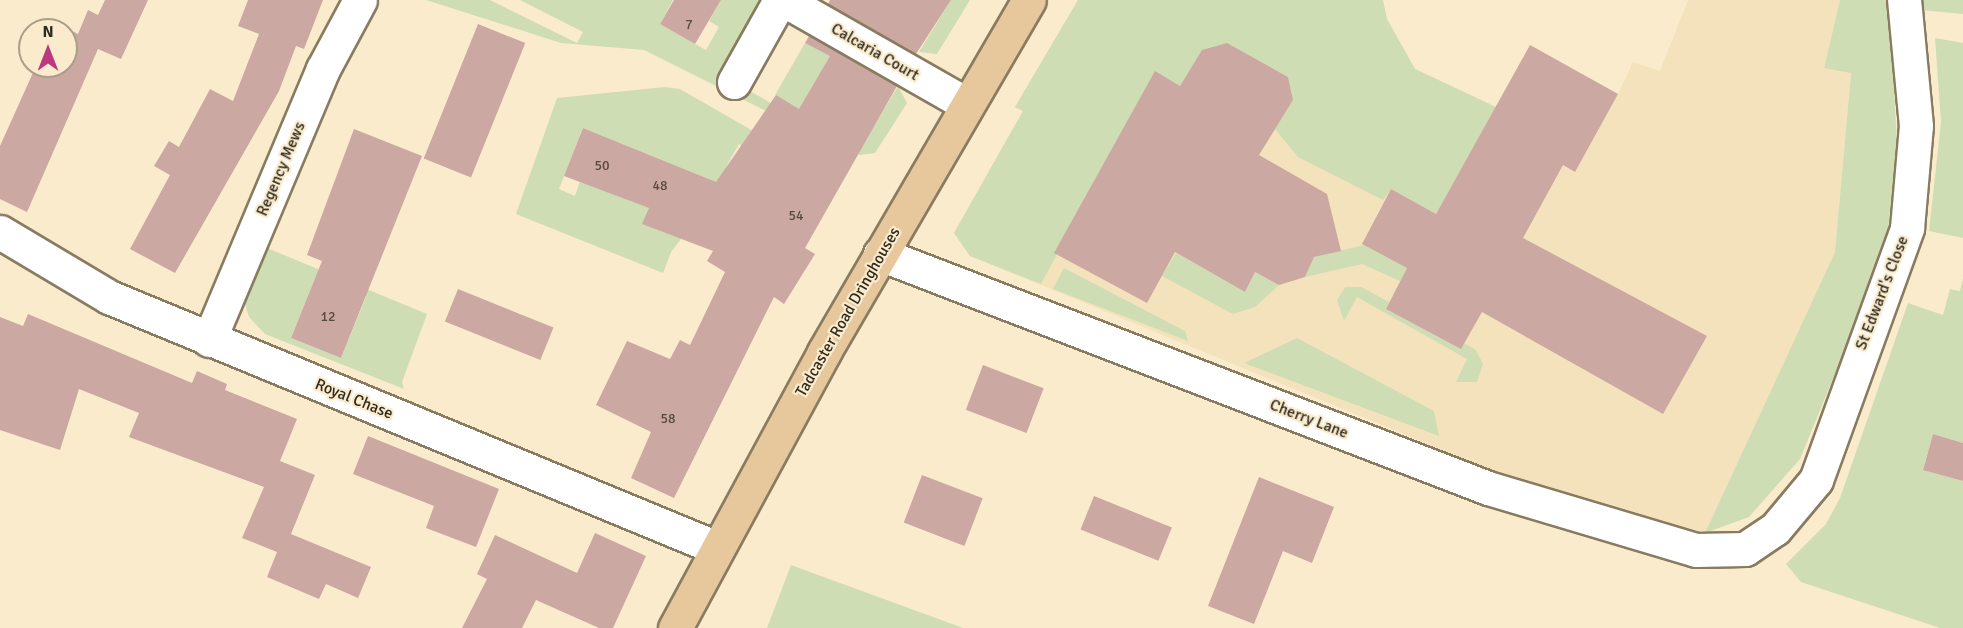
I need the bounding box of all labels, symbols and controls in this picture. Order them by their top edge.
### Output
house number: 7 [685,17,693,33]
north arrow [18,18,78,78]
street label: Calcaria Court [828,19,922,85]
text: N [42,22,54,42]
street label: Regency Mews [253,119,309,219]
house number: 50 [594,158,610,174]
house number: 48 [652,178,668,194]
house number: 54 [788,208,804,224]
street label: Tadcaster Road Dringhouses [792,224,904,400]
street label: St Edward's Close [1851,233,1913,353]
house number: 12 [320,309,336,325]
street label: Royal Chase [312,375,396,423]
street label: Cherry Lane [1267,395,1351,443]
house number: 58 [660,411,676,427]

